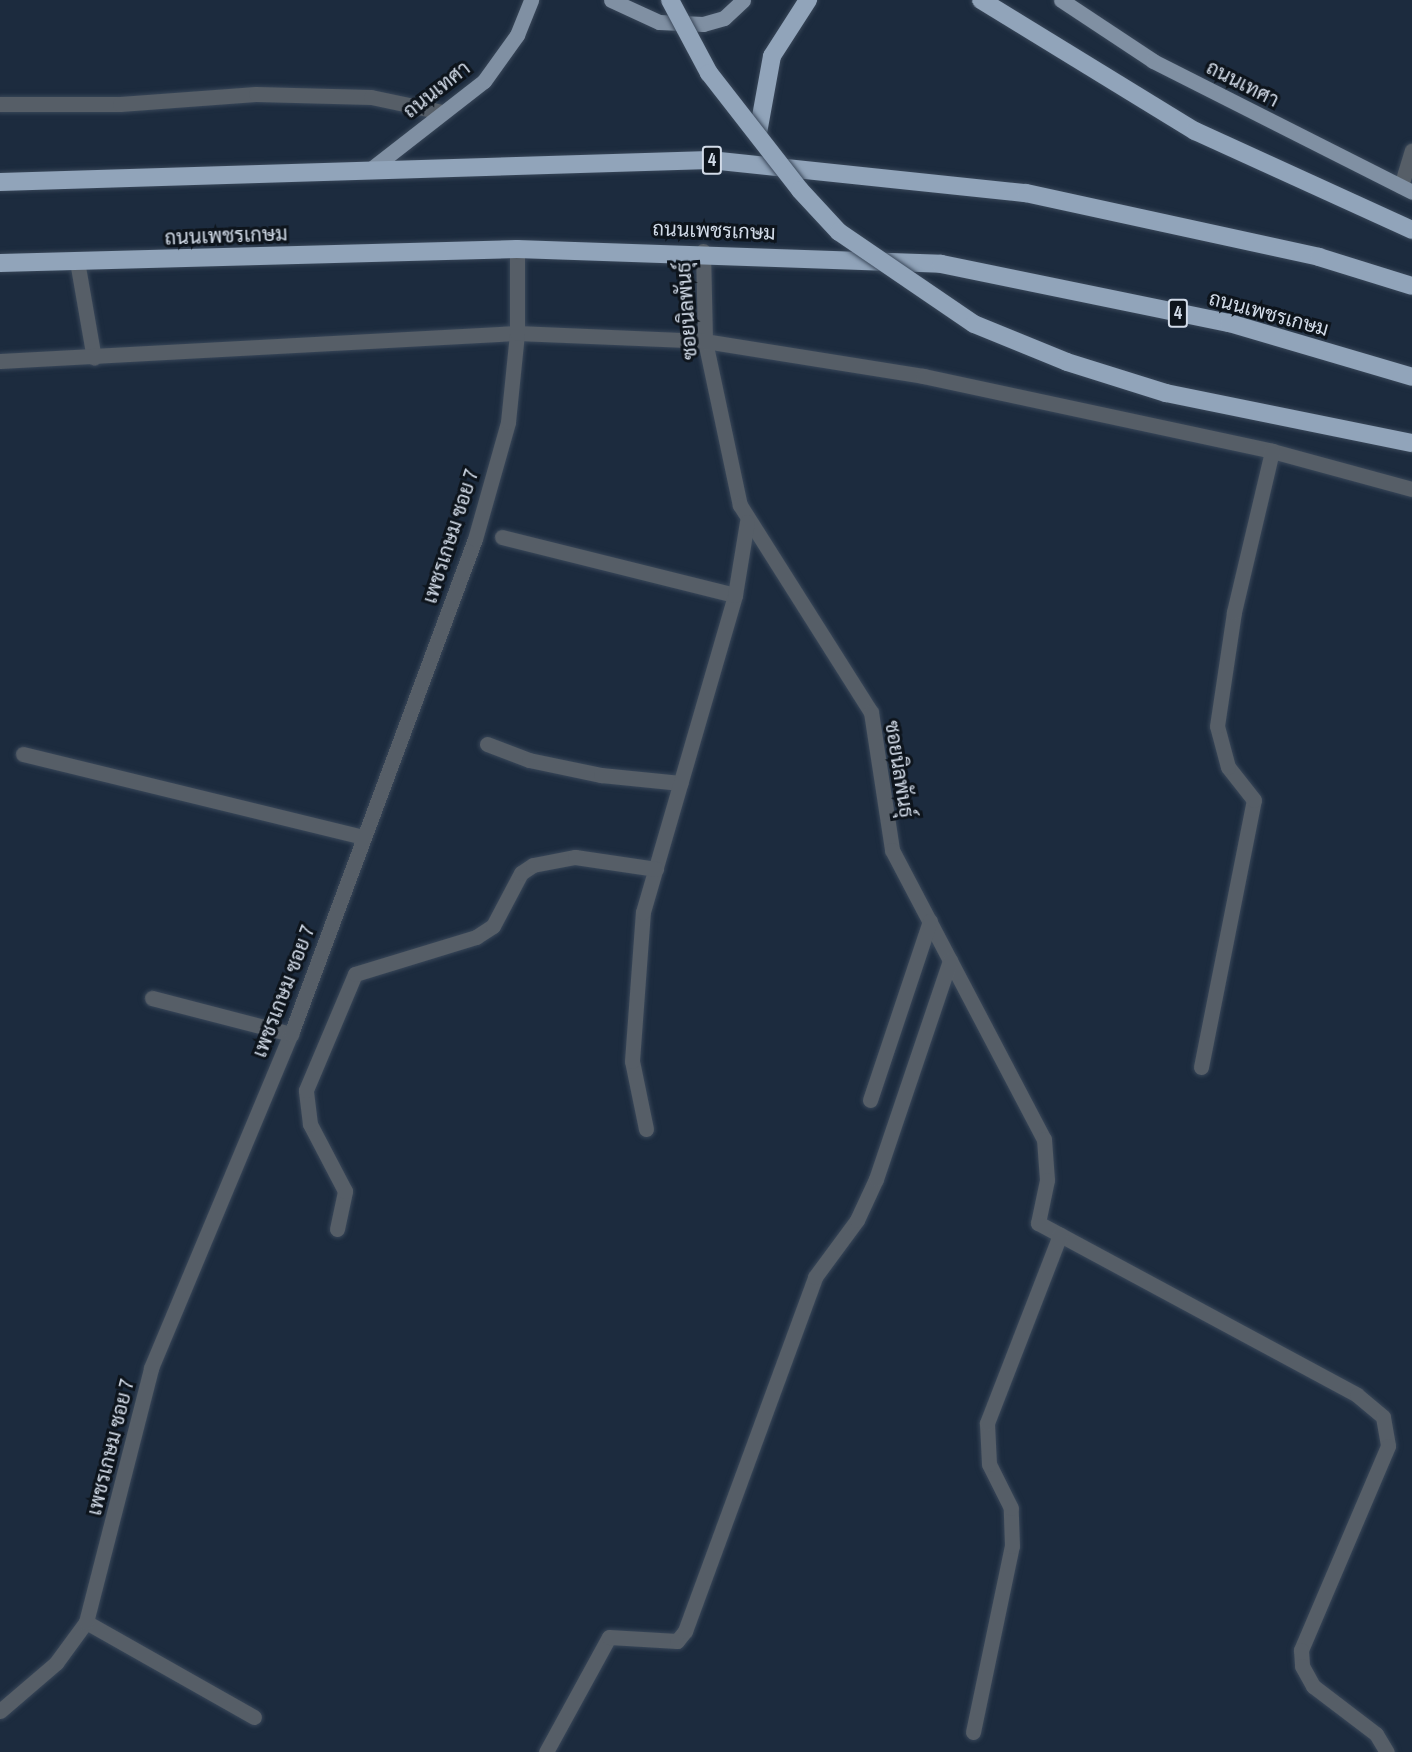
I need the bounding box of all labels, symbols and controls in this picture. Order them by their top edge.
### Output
street label: ถนนเทศา [398,55,474,123]
street label: ถนนเทศา [1203,55,1283,111]
road number: 4 [702,145,722,175]
street label: ถนนเพชรเกษม [652,216,776,244]
street label: ถนนเพชรเกษม [164,221,288,249]
street label: ซอยนิลพันธุ์ [671,261,701,361]
street label: ถนนเพชรเกษม [1206,285,1332,341]
road number: 4 [1168,298,1188,328]
street label: เพชรเกษม ซอย 7 [417,466,483,606]
street label: ซอยนิลพันธุ์ [880,719,920,819]
street label: เพชรเกษม ซอย 7 [247,921,319,1061]
street label: เพชรเกษม ซอย 7 [81,1376,139,1518]

